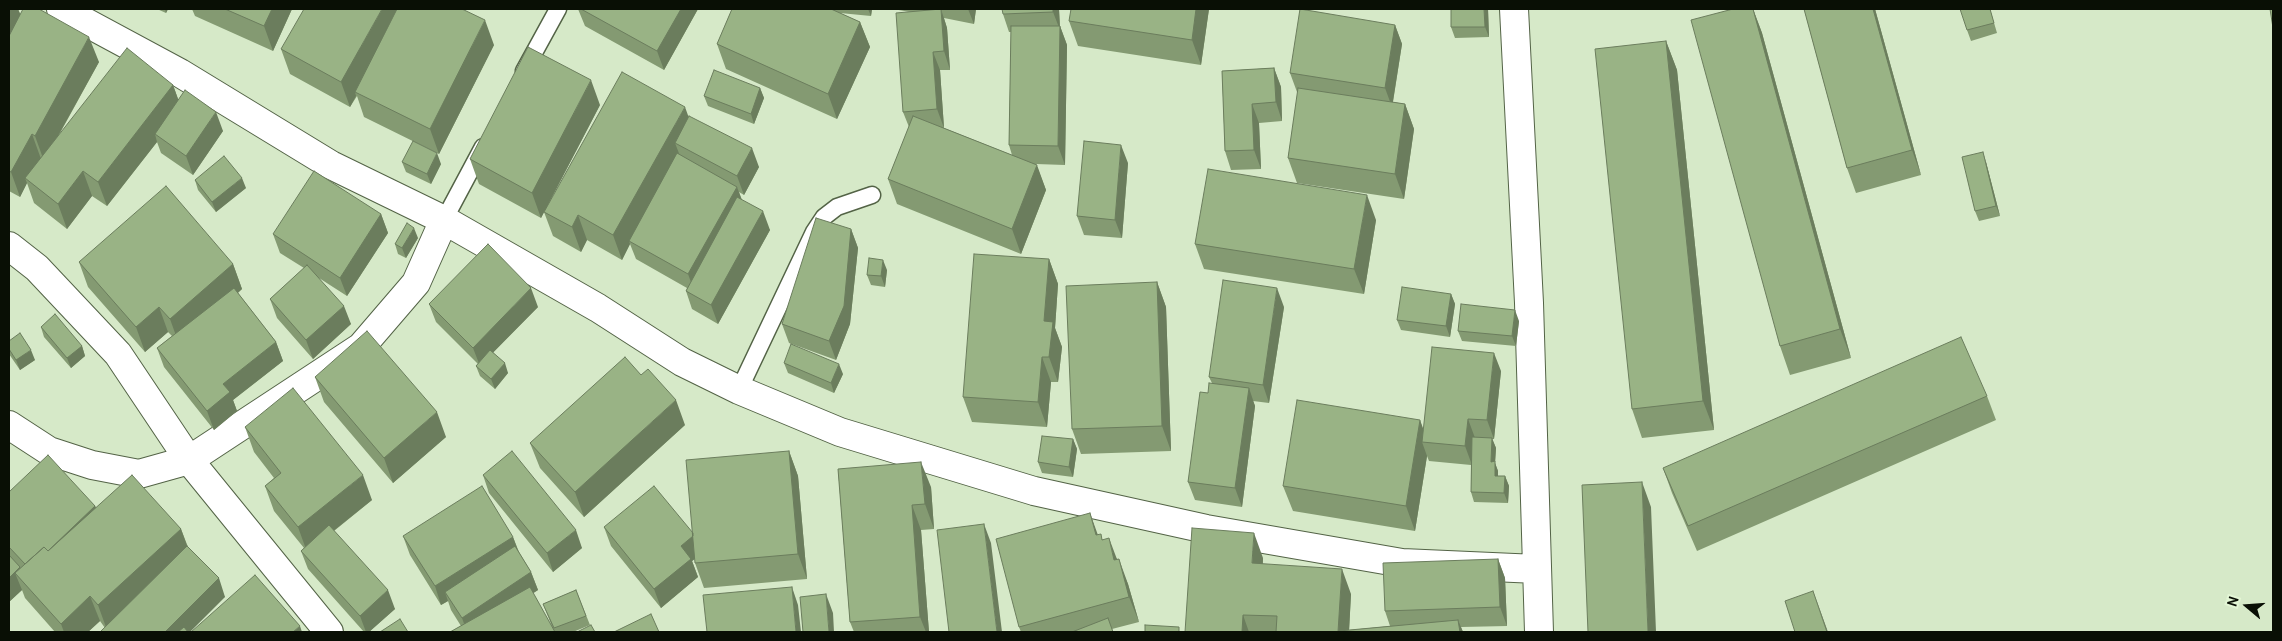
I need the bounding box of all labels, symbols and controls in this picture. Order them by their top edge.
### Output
north arrow [2222,581,2272,631]
text: N [2223,594,2243,609]

